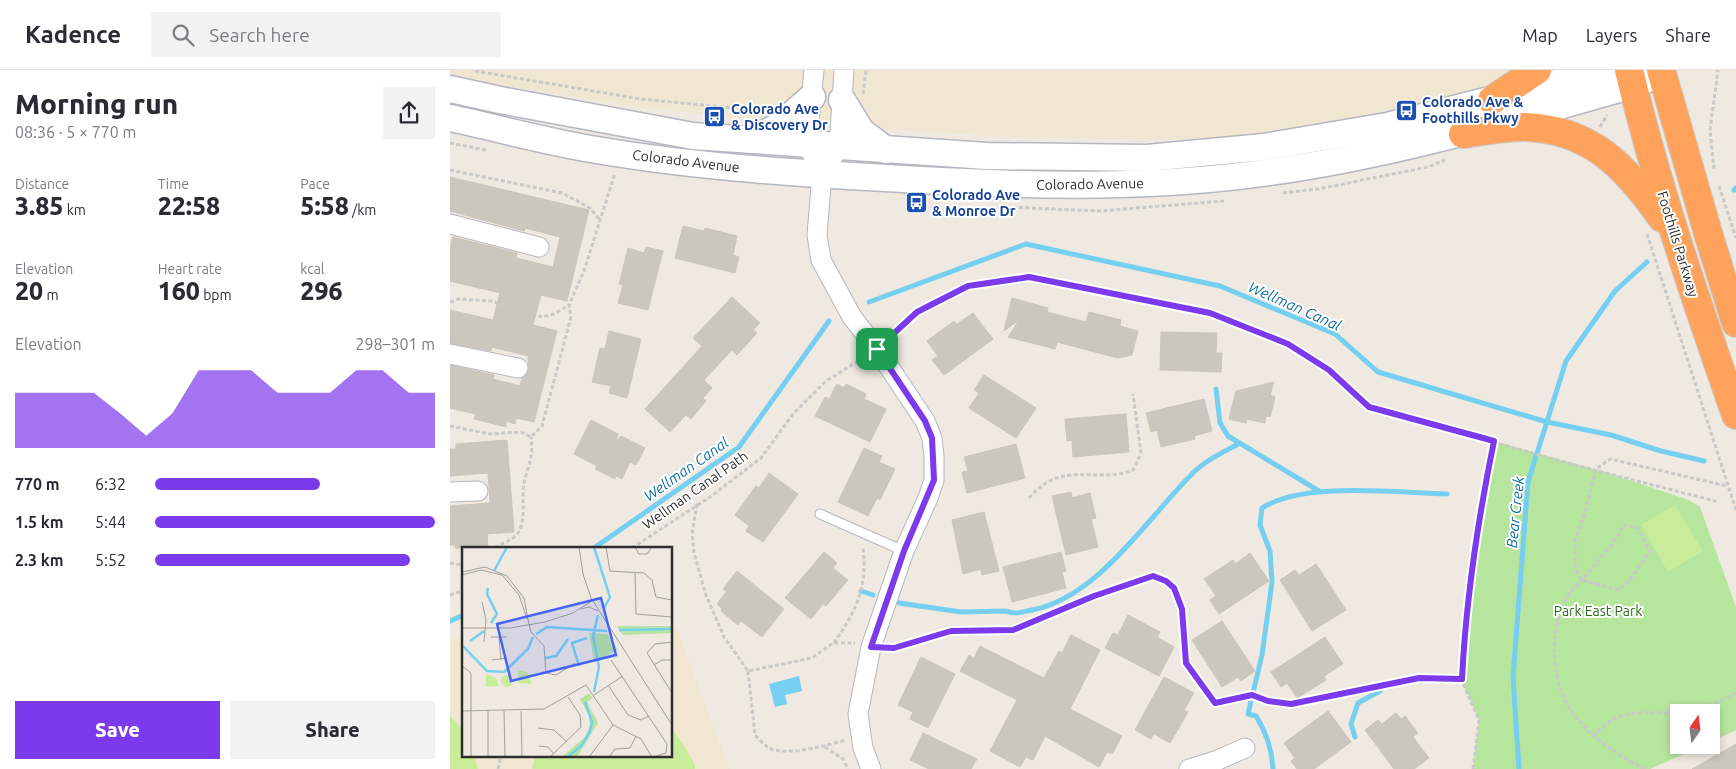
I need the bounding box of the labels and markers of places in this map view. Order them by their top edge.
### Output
place label: Colorado Ave & Foothills Pkwy [1422,94,1523,126]
bus stop icon: Colorado Ave & Foothills Pkwy [1394,98,1418,122]
place label: Colorado Ave & Discovery Dr [731,101,828,133]
bus stop icon: Colorado Ave & Discovery Dr [703,105,727,129]
place label: Colorado Ave & Monroe Dr [932,187,1020,219]
bus stop icon: Colorado Ave & Monroe Dr [904,191,928,215]
pin [856,328,898,370]

